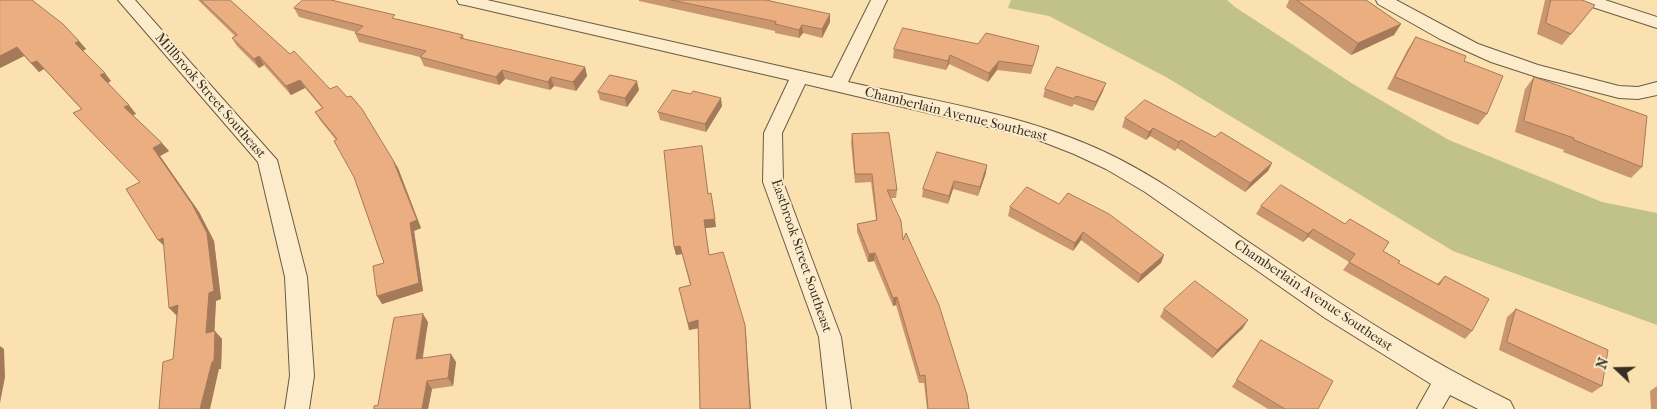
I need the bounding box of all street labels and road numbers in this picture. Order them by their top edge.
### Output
street label: Millbrook Street Southeast [151,30,269,162]
street label: Chamberlain Avenue Southeast [863,84,1049,146]
street label: Eastbrook Street Southeast [767,177,835,335]
street label: Chamberlain Avenue Southeast [1230,237,1396,355]

